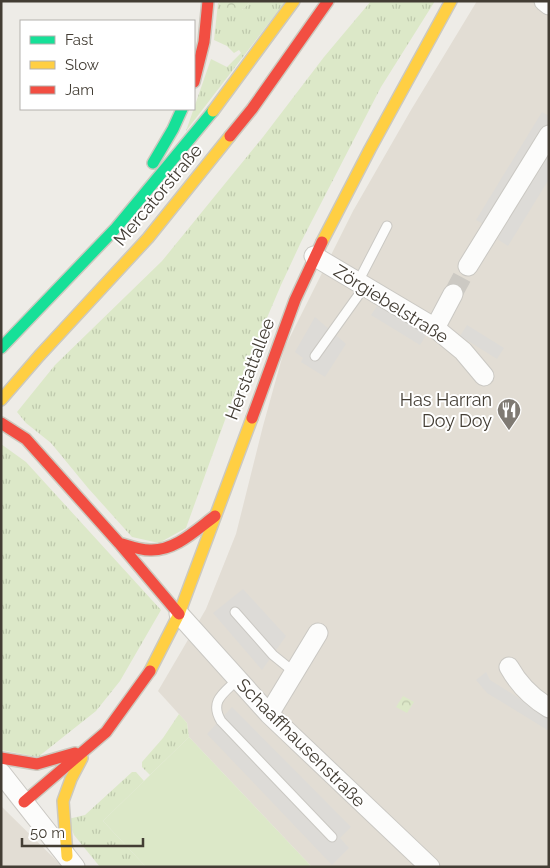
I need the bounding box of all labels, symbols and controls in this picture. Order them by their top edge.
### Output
legend [20,20,195,110]
text: Fast [65,31,93,49]
text: Slow [65,56,99,74]
text: Jam [65,81,94,99]
street label: Mercatorstraße [109,139,206,250]
street label: Zörgiebelstraße [330,260,453,347]
street label: Herstattallee [221,315,279,423]
place label: Has Harran Doy Doy [400,389,492,431]
restaurant icon: Has Harran Doy Doy [496,397,522,431]
street label: Schaaffhausenstraße [233,674,370,812]
scale bar [22,816,144,848]
text: 50 m [30,824,65,842]

